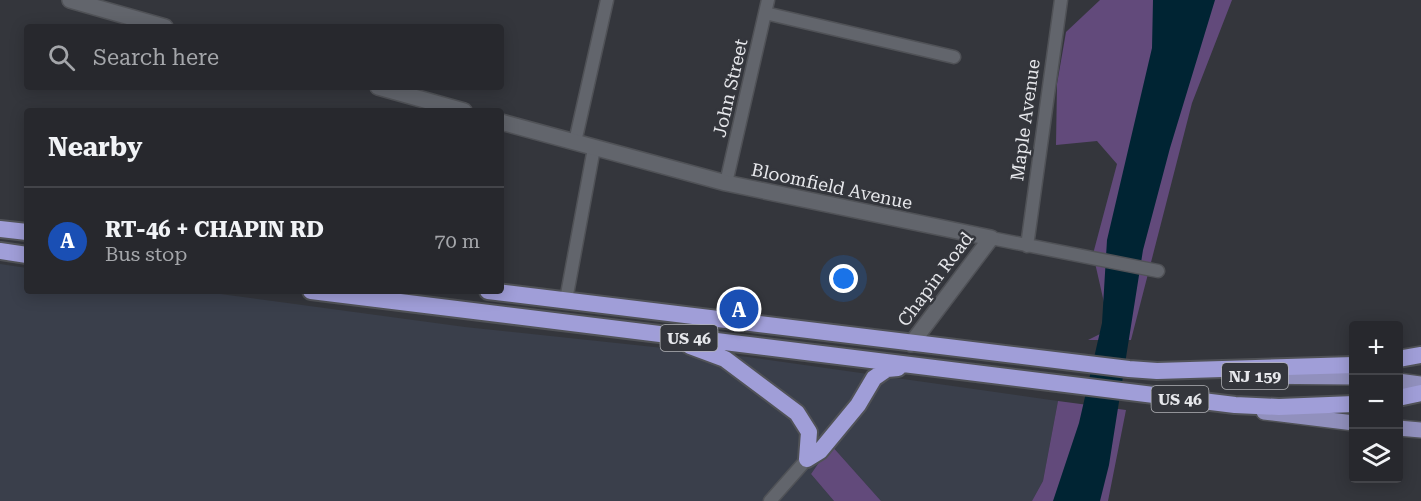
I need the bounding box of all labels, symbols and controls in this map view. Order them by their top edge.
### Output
search box [24,24,504,90]
street label: John Street [708,36,752,139]
icon: search [45,41,78,74]
text: Search here [93,45,219,70]
street label: Maple Avenue [1006,58,1044,182]
text: Nearby [48,132,142,162]
street label: Bloomfield Avenue [750,159,915,213]
text: RT-46 + CHAPIN RD [105,217,324,242]
street label: Chapin Road [893,228,977,330]
text: A [60,229,75,253]
text: 70 m [434,229,480,253]
text: Bus stop [105,242,187,266]
your location [829,264,858,293]
pin: A [720,286,758,332]
map controls [1349,321,1403,483]
button: + [1349,321,1403,375]
road number: US 46 [660,325,718,351]
road number: NJ 159 [1222,363,1288,389]
button: − [1349,375,1403,429]
road number: US 46 [1152,386,1208,412]
button: layers [1349,429,1403,483]

